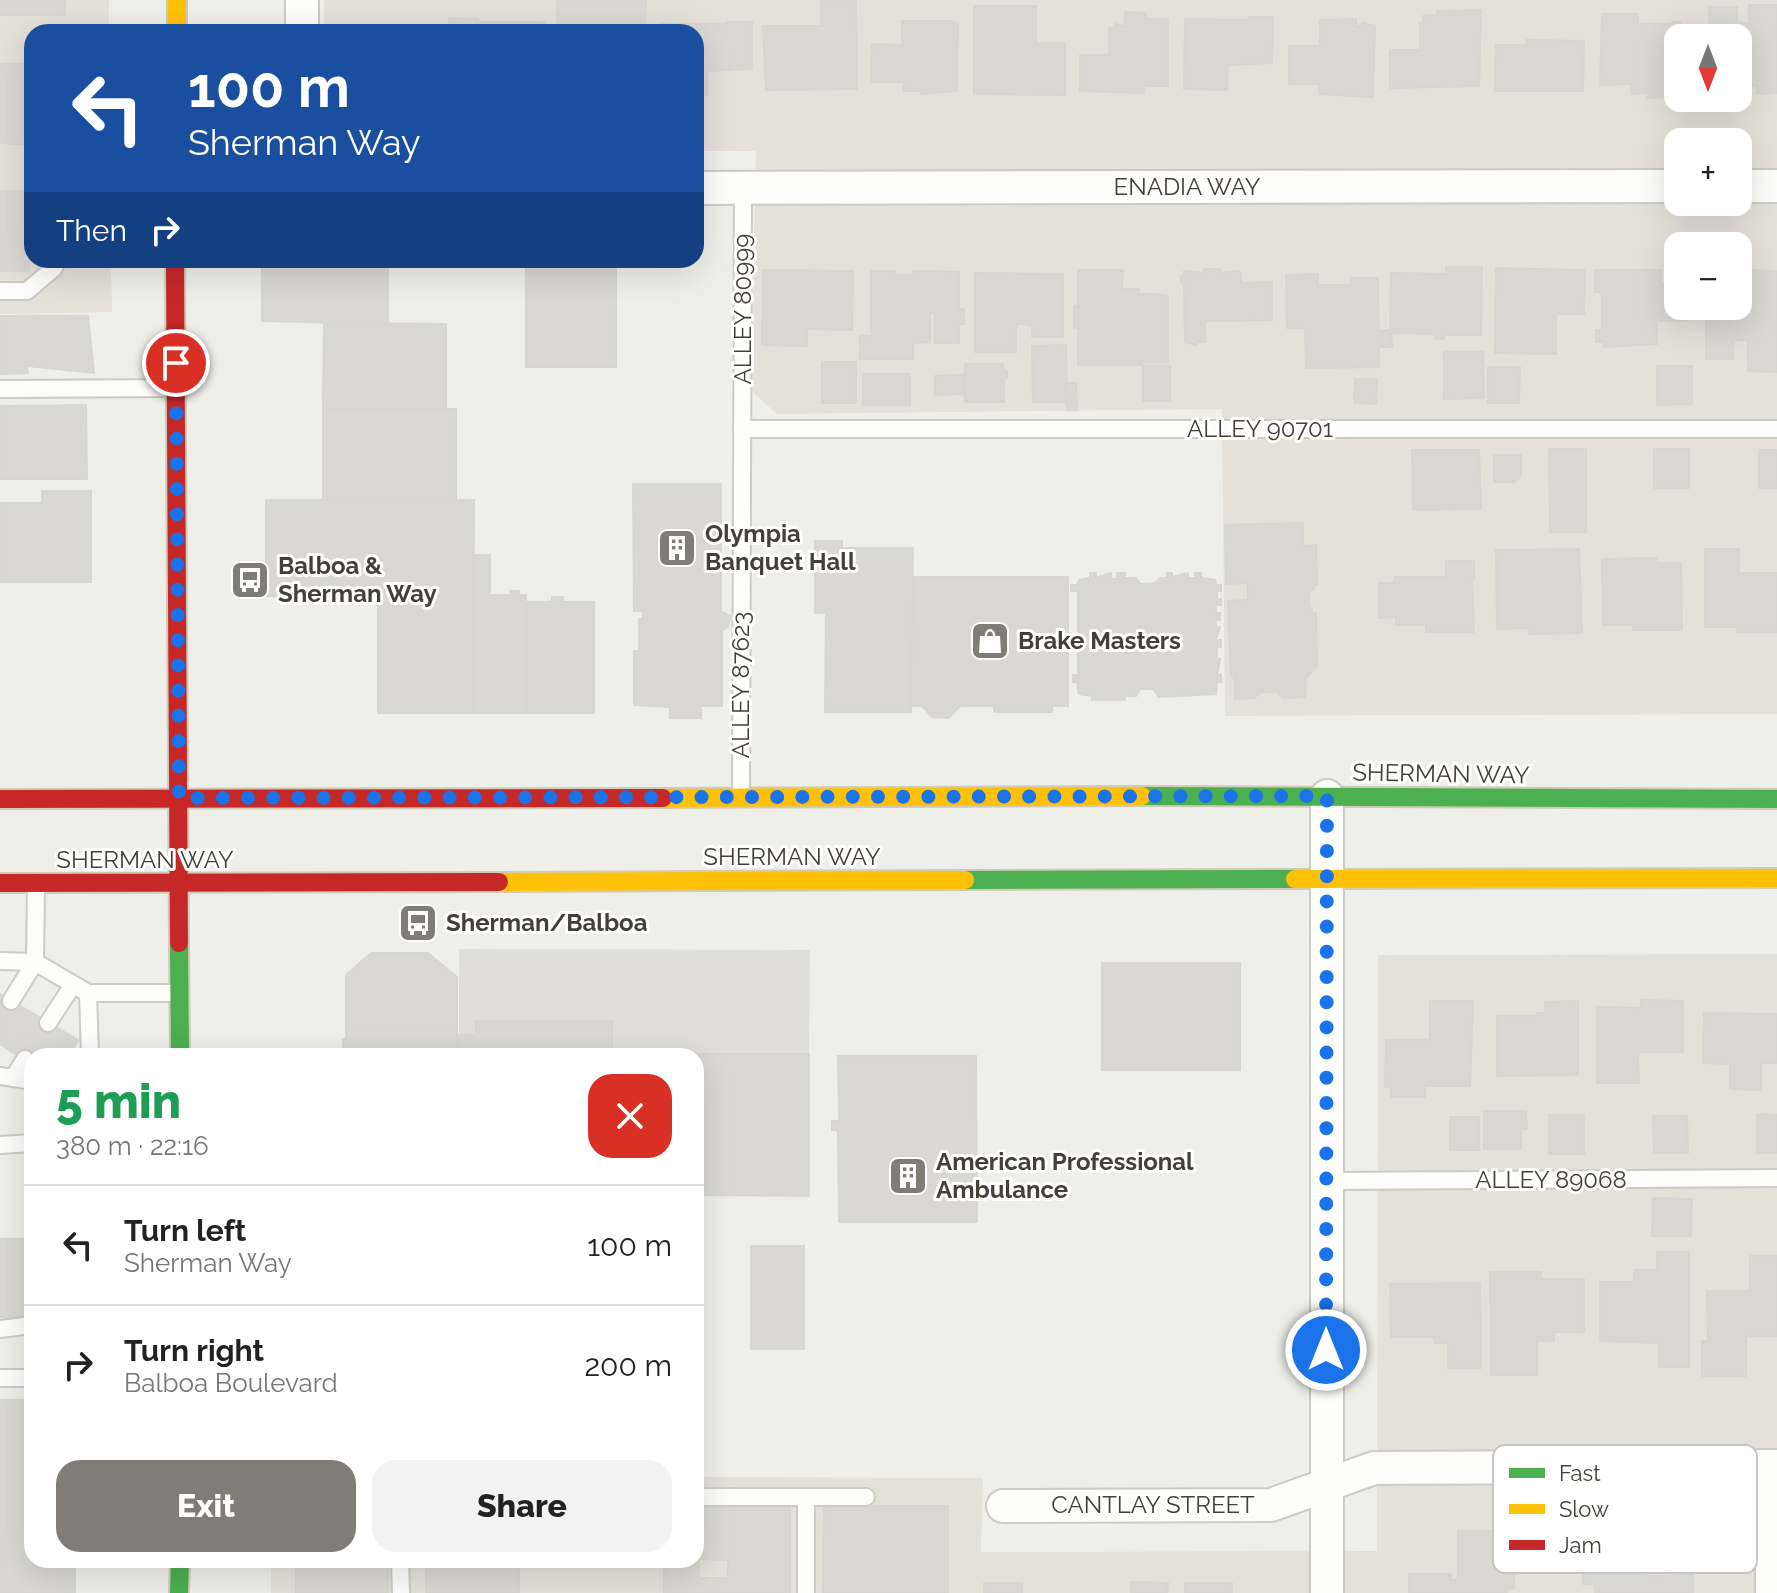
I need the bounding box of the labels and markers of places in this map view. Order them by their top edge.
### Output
pin [142,329,210,397]
place label: Olympia Banquet Hall [705,519,856,576]
building icon: Olympia Banquet Hall [656,527,698,569]
place label: Balboa & Sherman Way [278,551,437,608]
bus stop icon: Balboa & Sherman Way [229,559,271,601]
shop icon: Brake Masters [969,620,1011,662]
place label: Brake Masters [1018,626,1181,655]
bus stop icon: Sherman/Balboa [397,902,439,944]
place label: Sherman/Balboa [446,908,648,937]
place label: American Professional Ambulance [936,1147,1194,1204]
building icon: American Professional Ambulance [887,1155,929,1197]

